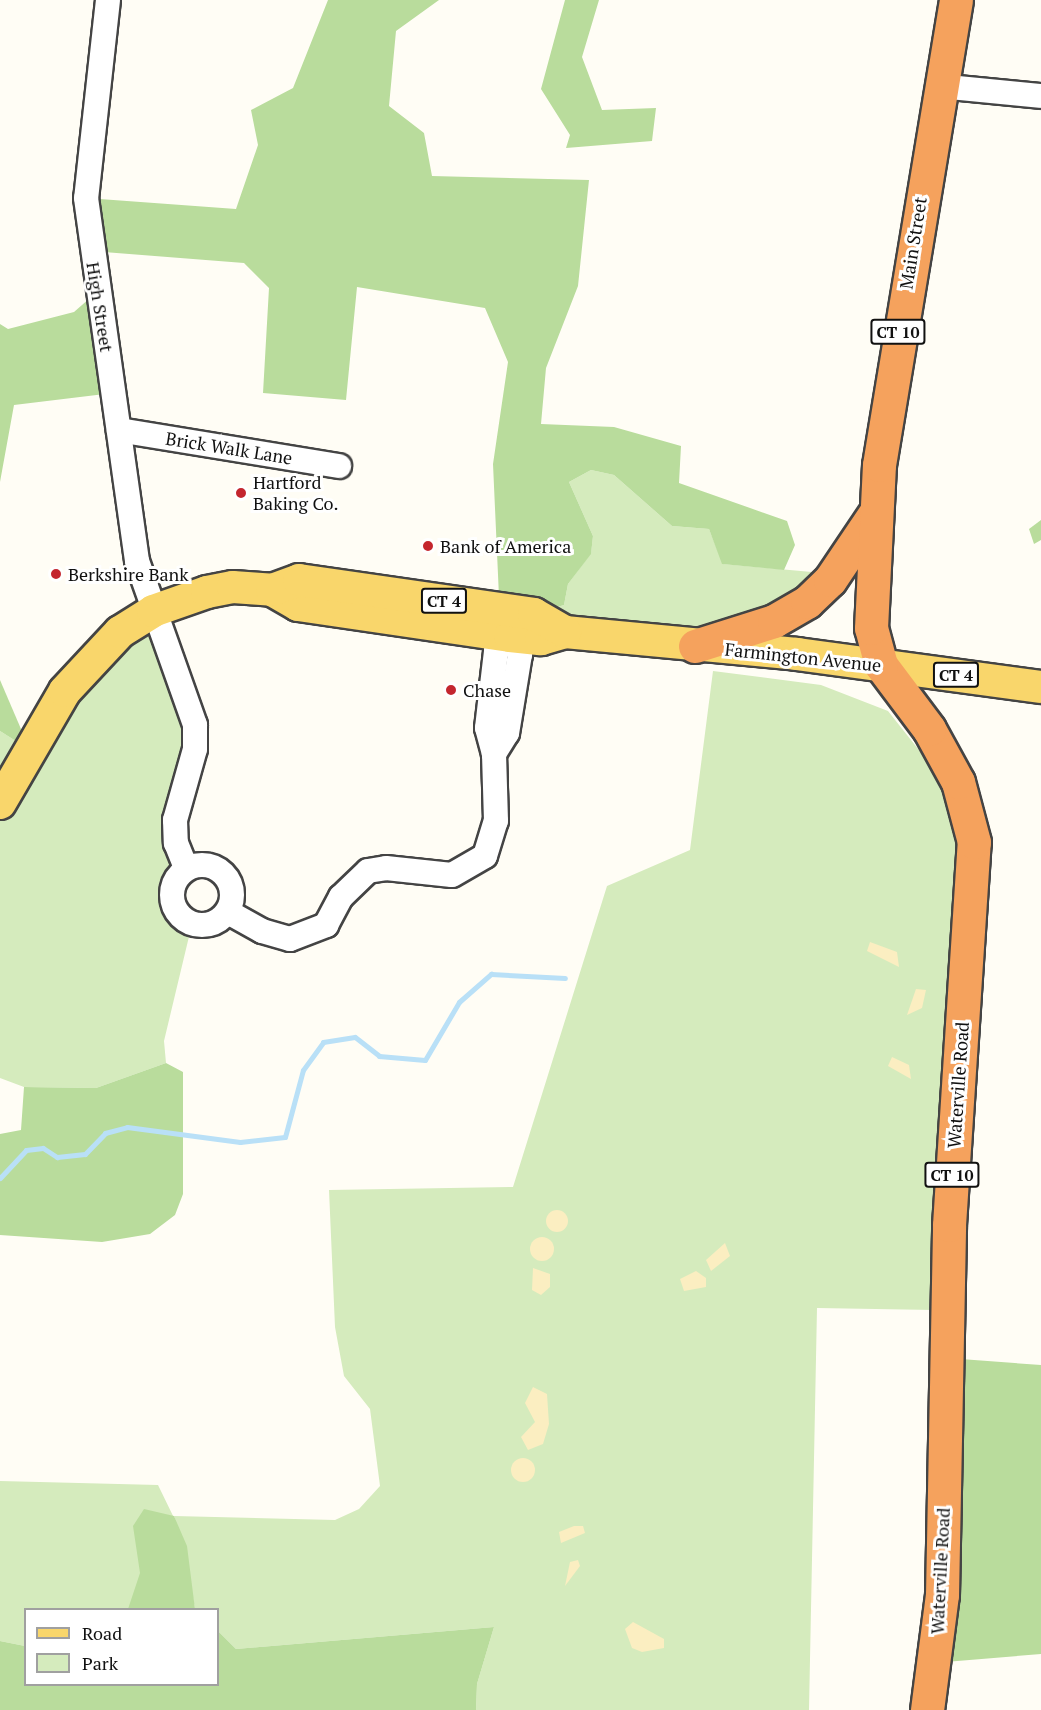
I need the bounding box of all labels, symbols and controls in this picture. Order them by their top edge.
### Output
street label: Main Street [895,195,931,291]
street label: High Street [82,260,118,354]
road number: CT 10 [870,319,926,345]
street label: Brick Walk Lane [164,427,294,469]
place label: Hartford Baking Co. [253,472,339,514]
marker: Hartford Baking Co. [234,486,248,500]
place label: Bank of America [440,535,572,557]
marker: Bank of America [421,539,435,553]
place label: Berkshire Bank [68,563,189,585]
marker: Berkshire Bank [49,567,63,581]
road number: CT 4 [420,588,468,614]
street label: Farmington Avenue [724,638,882,676]
road number: CT 4 [932,662,980,688]
place label: Chase [463,679,511,701]
marker: Chase [444,683,458,697]
street label: Waterville Road [943,1021,973,1149]
road number: CT 10 [924,1162,980,1188]
street label: Waterville Road [926,1507,954,1635]
legend [24,1608,219,1686]
text: Road [82,1621,122,1645]
text: Park [82,1651,118,1675]

